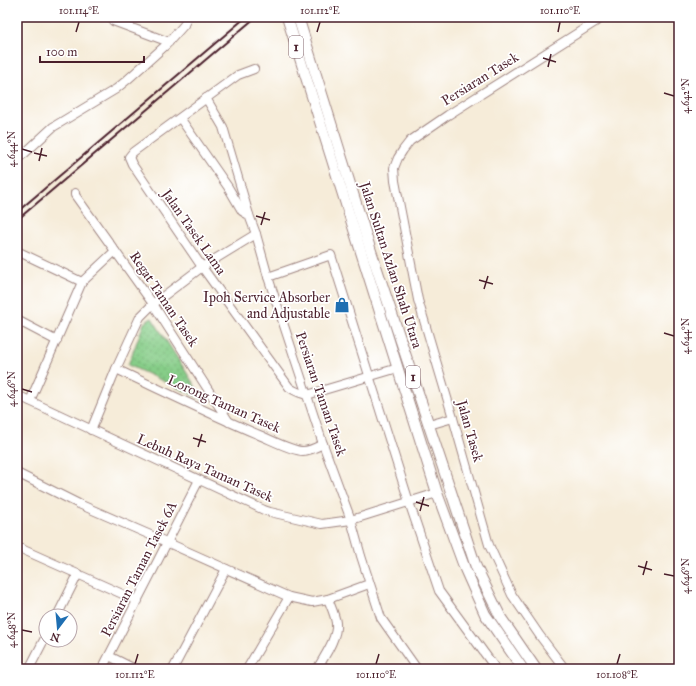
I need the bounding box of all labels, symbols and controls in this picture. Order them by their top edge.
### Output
text: 101.114°E [59,5,99,17]
text: 101.112°E [300,5,340,17]
text: 101.110°E [540,5,580,17]
road number: 1 [289,36,303,58]
scale bar [40,38,144,64]
text: 100 m [46,45,77,59]
street label: Persiaran Tasek [438,48,522,109]
text: 4.642°N [680,78,692,114]
text: 4.644°N [6,130,18,167]
street label: Jalan Sultan Azlan Shah Utara [355,178,426,351]
street label: Jalan Tasek Lama [156,184,230,279]
street label: Regat Taman Tasek [126,248,202,350]
place label: Ipoh Service Absorber and Adjustable [203,289,331,322]
shop icon: Ipoh Service Absorber and Adjustable [333,296,351,314]
text: 4.644°N [680,317,692,354]
street label: Persiaran Taman Tasek [292,330,350,459]
road number: 1 [406,366,420,388]
text: 4.646°N [6,371,18,407]
street label: Lorong Taman Tasek [165,371,284,437]
street label: Jalan Tasek [452,396,487,465]
street label: Lebuh Raya Taman Tasek [134,430,276,506]
street label: Persiaran Taman Tasek 6A [97,498,181,640]
text: 4.646°N [680,558,692,594]
north arrow [38,608,78,648]
text: 4.648°N [6,611,18,648]
text: N [48,629,62,645]
text: 101.112°E [115,669,155,681]
text: 101.110°E [356,669,396,681]
text: 101.108°E [596,669,638,681]

